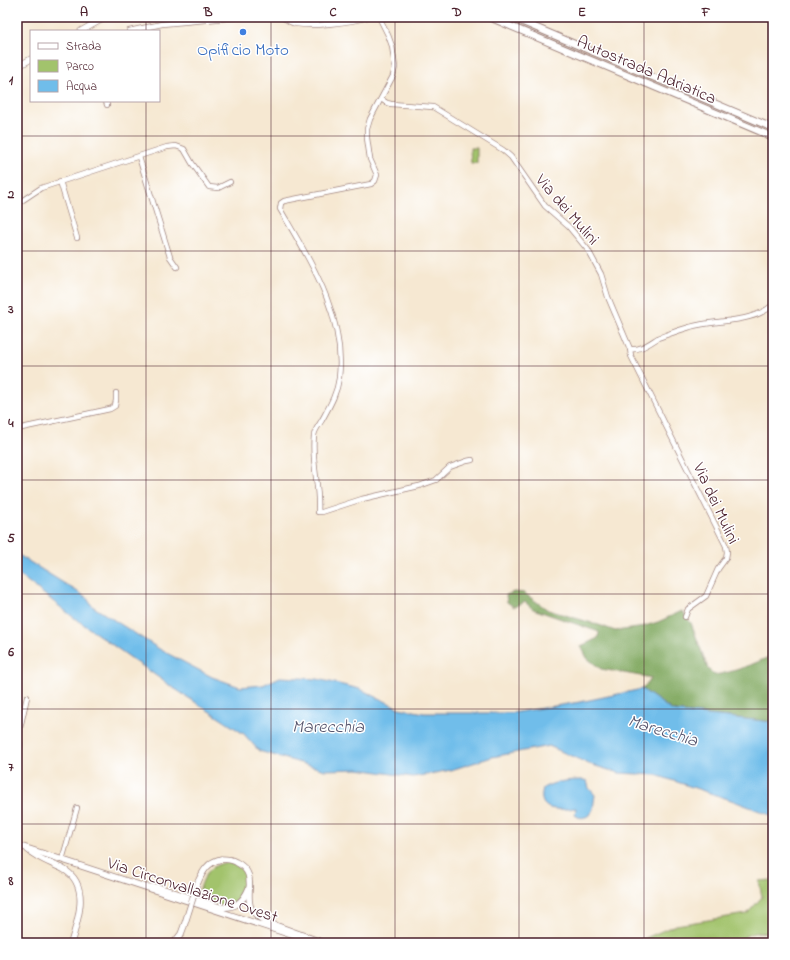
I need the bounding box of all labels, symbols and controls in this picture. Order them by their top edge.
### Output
text: A [80,3,88,22]
text: B [203,3,213,22]
text: C [329,3,337,22]
text: D [451,3,462,22]
text: E [578,3,586,22]
text: F [701,3,711,22]
marker: Opificio Moto [238,27,248,37]
legend [30,30,160,102]
street label: Autostrada Adriatica [573,30,720,111]
text: Strada [66,38,101,56]
place label: Opificio Moto [197,38,289,63]
text: Parco [66,58,94,76]
text: 1 [9,71,14,90]
text: Acqua [66,78,97,96]
street label: Via dei Mulini [528,168,605,251]
text: 2 [7,185,15,204]
text: 3 [7,300,14,319]
text: 4 [7,414,14,433]
street label: Via dei Mulini [685,458,745,548]
text: 5 [7,529,15,548]
text: 6 [7,643,14,662]
water label: Marecchia [624,709,701,755]
water label: Marecchia [292,715,364,741]
text: 7 [8,758,14,777]
street label: Via Circonvallazione Ovest [103,851,281,930]
text: 8 [8,872,14,891]

